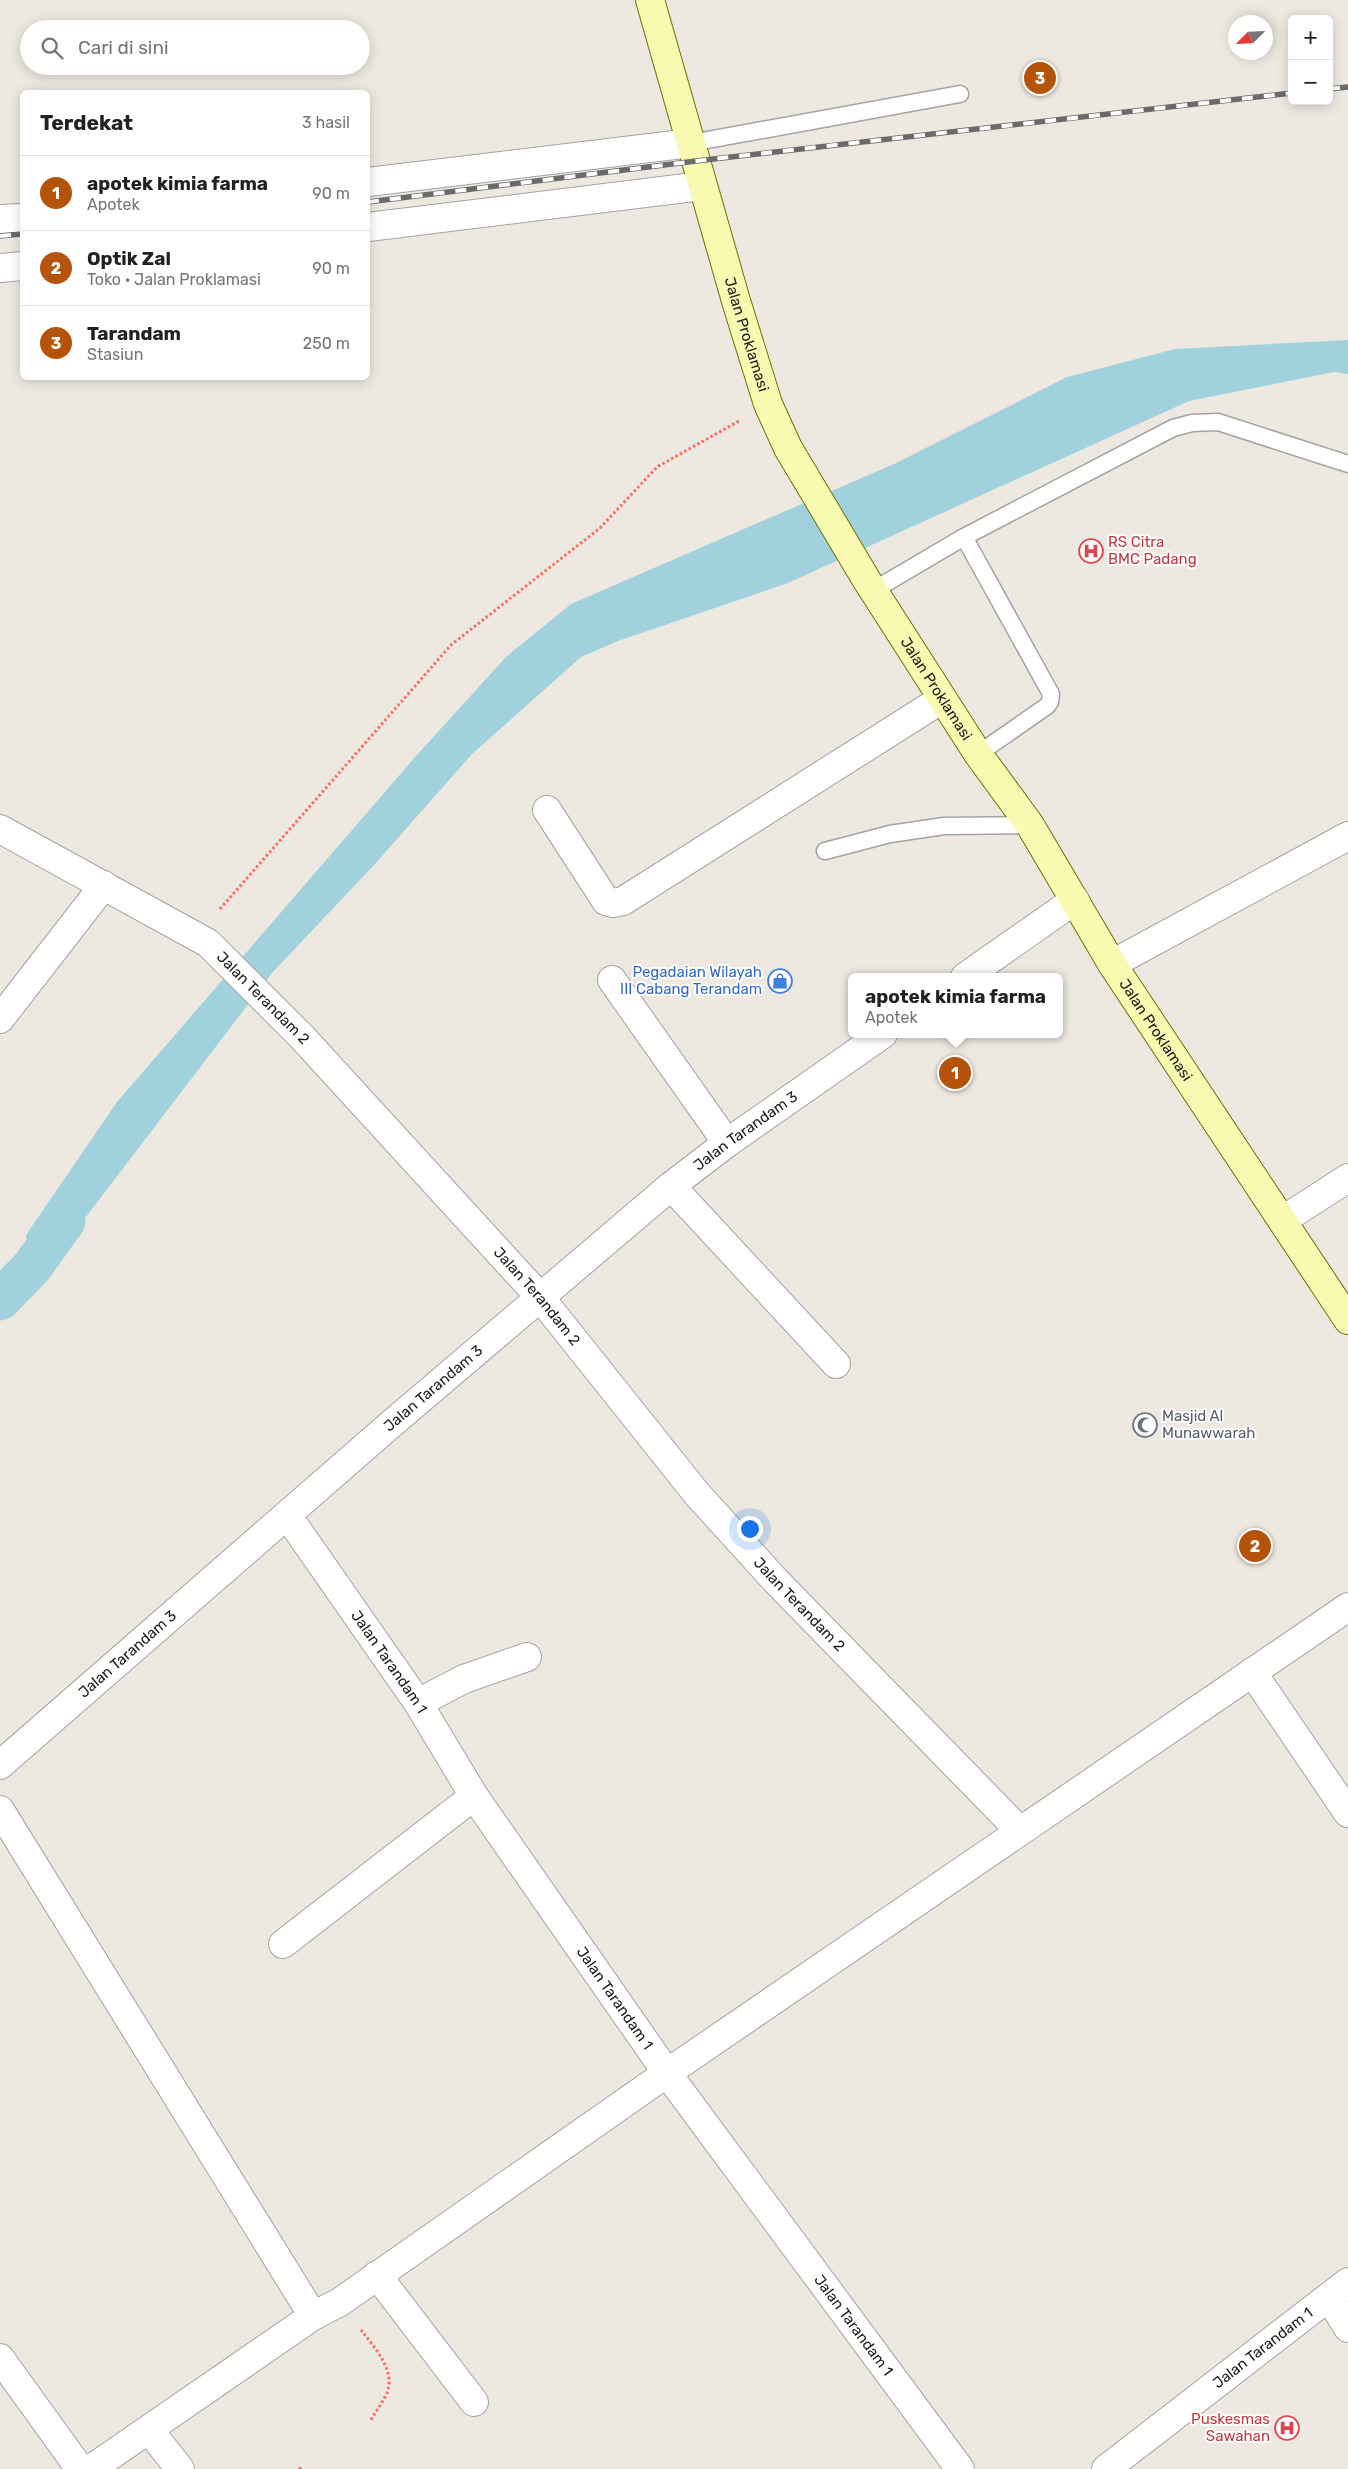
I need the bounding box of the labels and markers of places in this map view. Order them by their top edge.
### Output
pin: 3 [1024,59,1056,97]
place label: RS Citra BMC Padang [1108,533,1197,568]
hospital icon: RS Citra BMC Padang [1078,538,1104,564]
place label: Pegadaian Wilayah III Cabang Terandam [620,963,762,998]
shop icon: Pegadaian Wilayah III Cabang Terandam [767,968,793,994]
pin: 1 [939,1054,971,1092]
place label: Masjid Al Munawwarah [1162,1407,1255,1442]
mosque icon: Masjid Al Munawwarah [1132,1412,1158,1438]
pin: 2 [1239,1527,1271,1565]
place label: Puskesmas Sawahan [1191,2410,1270,2445]
hospital icon: Puskesmas Sawahan [1274,2415,1300,2441]

